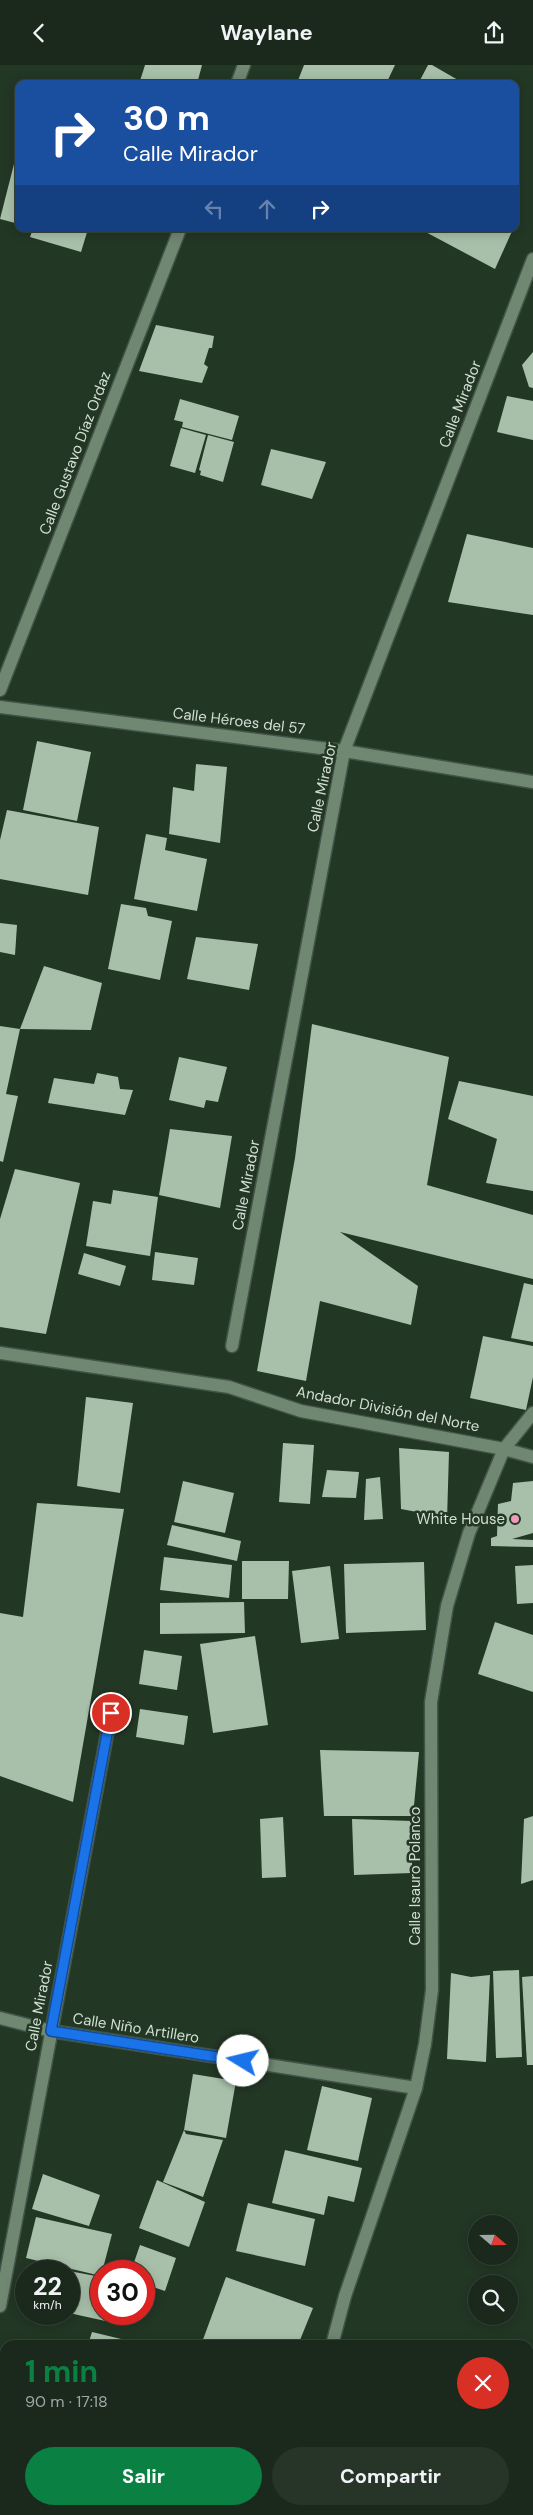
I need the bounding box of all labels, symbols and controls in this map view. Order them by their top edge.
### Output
text: Waylane [220,18,313,47]
icon: back [25,19,53,47]
icon: share [480,19,508,47]
text: 30 m [123,95,210,141]
icon: right [40,100,105,165]
text: Calle Mirador [123,139,258,168]
icon: left [200,195,228,223]
icon: ahead [253,195,281,223]
icon: right [306,195,334,223]
street label: Calle Mirador [434,357,486,450]
street label: Calle Gustavo Díaz Ordaz [35,368,115,538]
street label: Calle Héroes del 57 [172,703,306,739]
street label: Calle Mirador [303,740,341,834]
street label: Calle Mirador [227,1138,265,1232]
street label: Andador División del Norte [295,1381,481,1437]
place label: White House [416,1509,505,1529]
marker: White House [509,1513,521,1525]
pin [90,1692,132,1734]
icon: arrive [97,1699,125,1727]
street label: Calle Isauro Polanco [405,1806,425,1945]
street label: Calle Mirador [20,1959,58,2053]
street label: Calle Niño Artillero [71,2008,201,2048]
position arrow [216,2034,268,2086]
north arrow [468,2215,518,2265]
map controls [468,2215,518,2325]
speed limit sign: 30 [90,2260,155,2325]
text: 22 [33,2270,62,2303]
button: search [468,2275,518,2325]
text: km/h [33,2297,62,2313]
text: 1 min [25,2352,98,2391]
button: close [457,2357,509,2409]
text: 90 m · 17:18 [25,2391,108,2412]
button: Salir [25,2447,262,2505]
button: Compartir [272,2447,509,2505]

